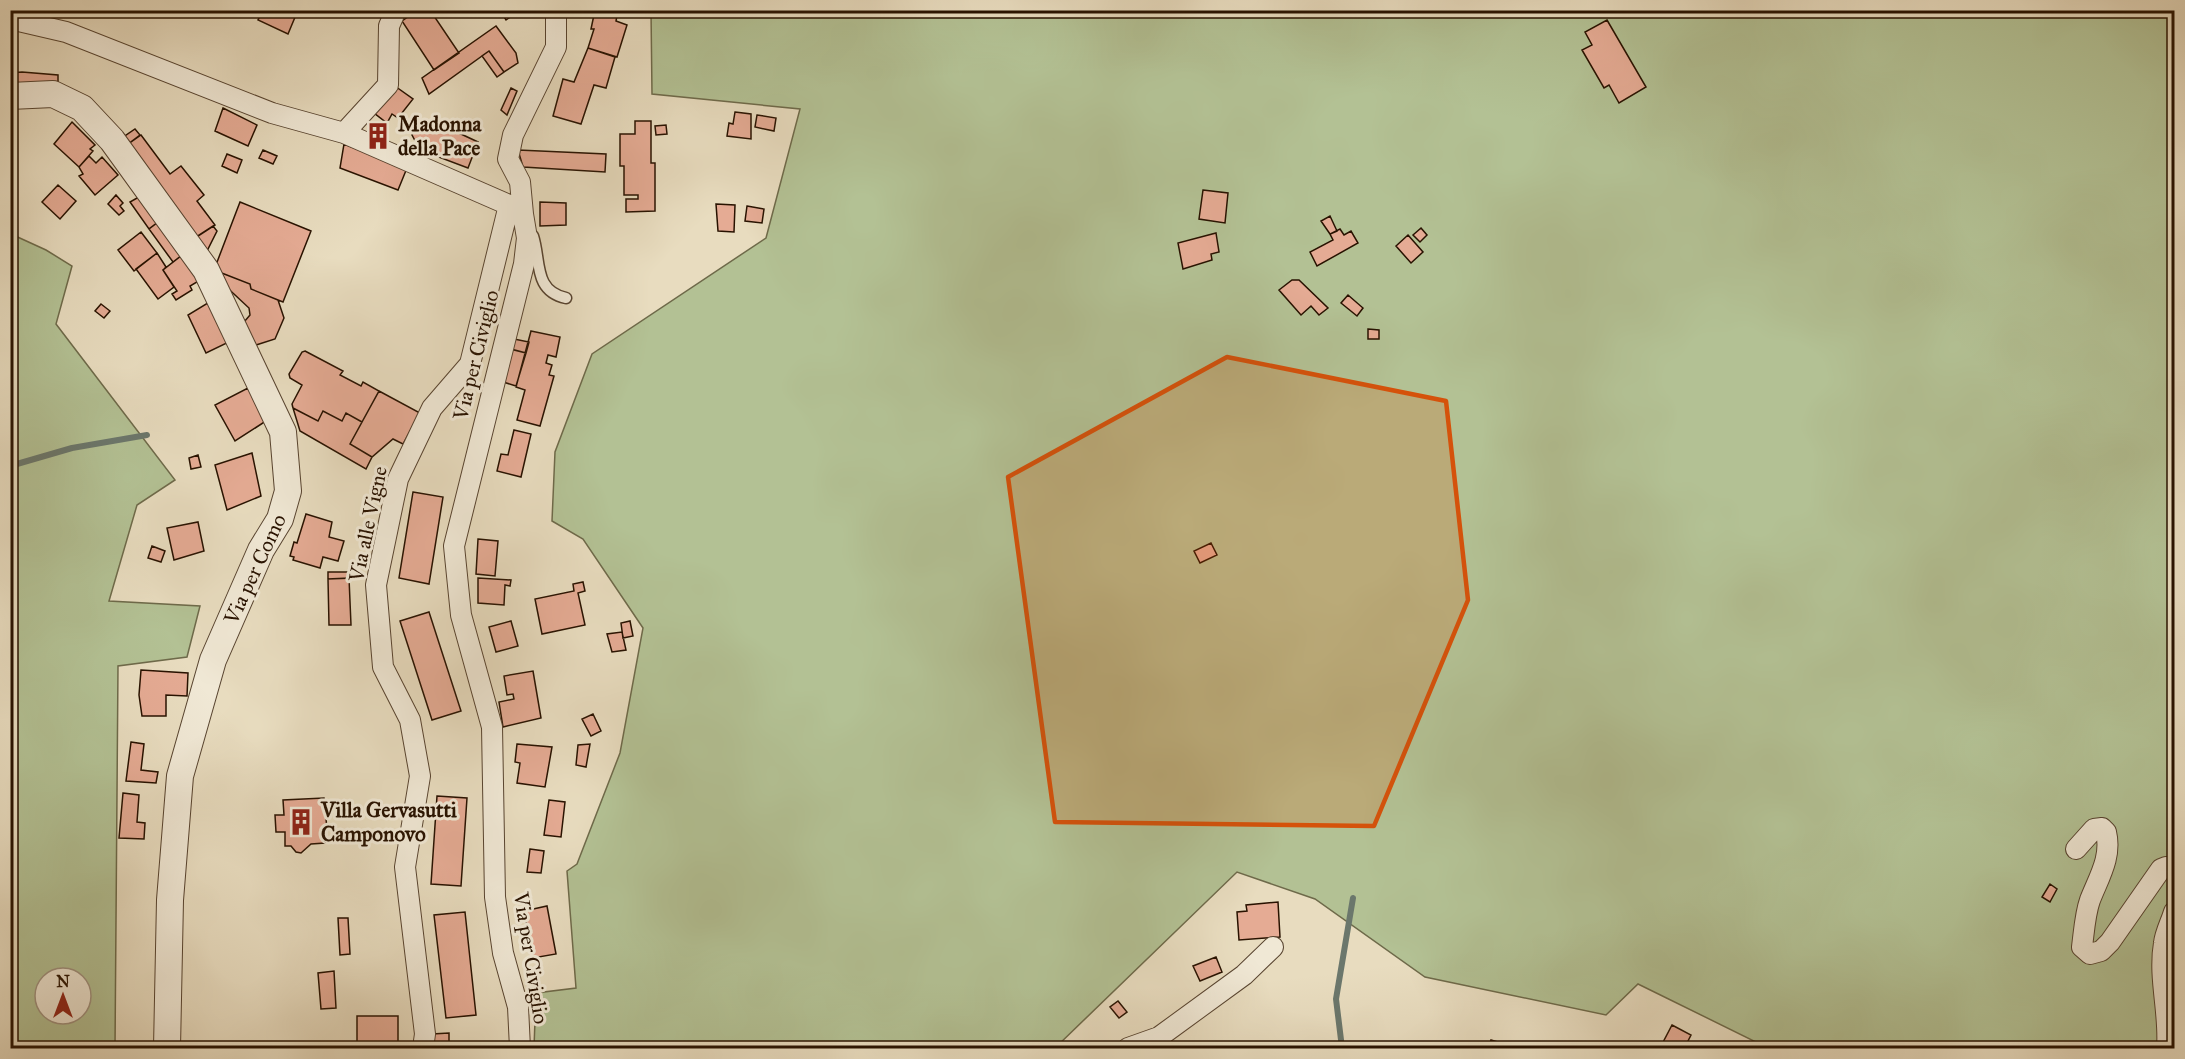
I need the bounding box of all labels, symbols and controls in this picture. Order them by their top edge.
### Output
place label: Madonna della Pace [398,111,483,161]
building icon: Madonna della Pace [363,121,393,151]
street label: Via per Civiglio [447,287,505,424]
street label: Via alle Vigne [343,464,393,585]
street label: Via per Como [218,509,292,629]
place label: Villa Gervasutti Camponovo [320,797,457,847]
building icon: Villa Gervasutti Camponovo [286,807,316,837]
street label: Via per Civiglio [508,889,554,1026]
north arrow [33,966,93,1026]
text: N [56,972,70,991]

